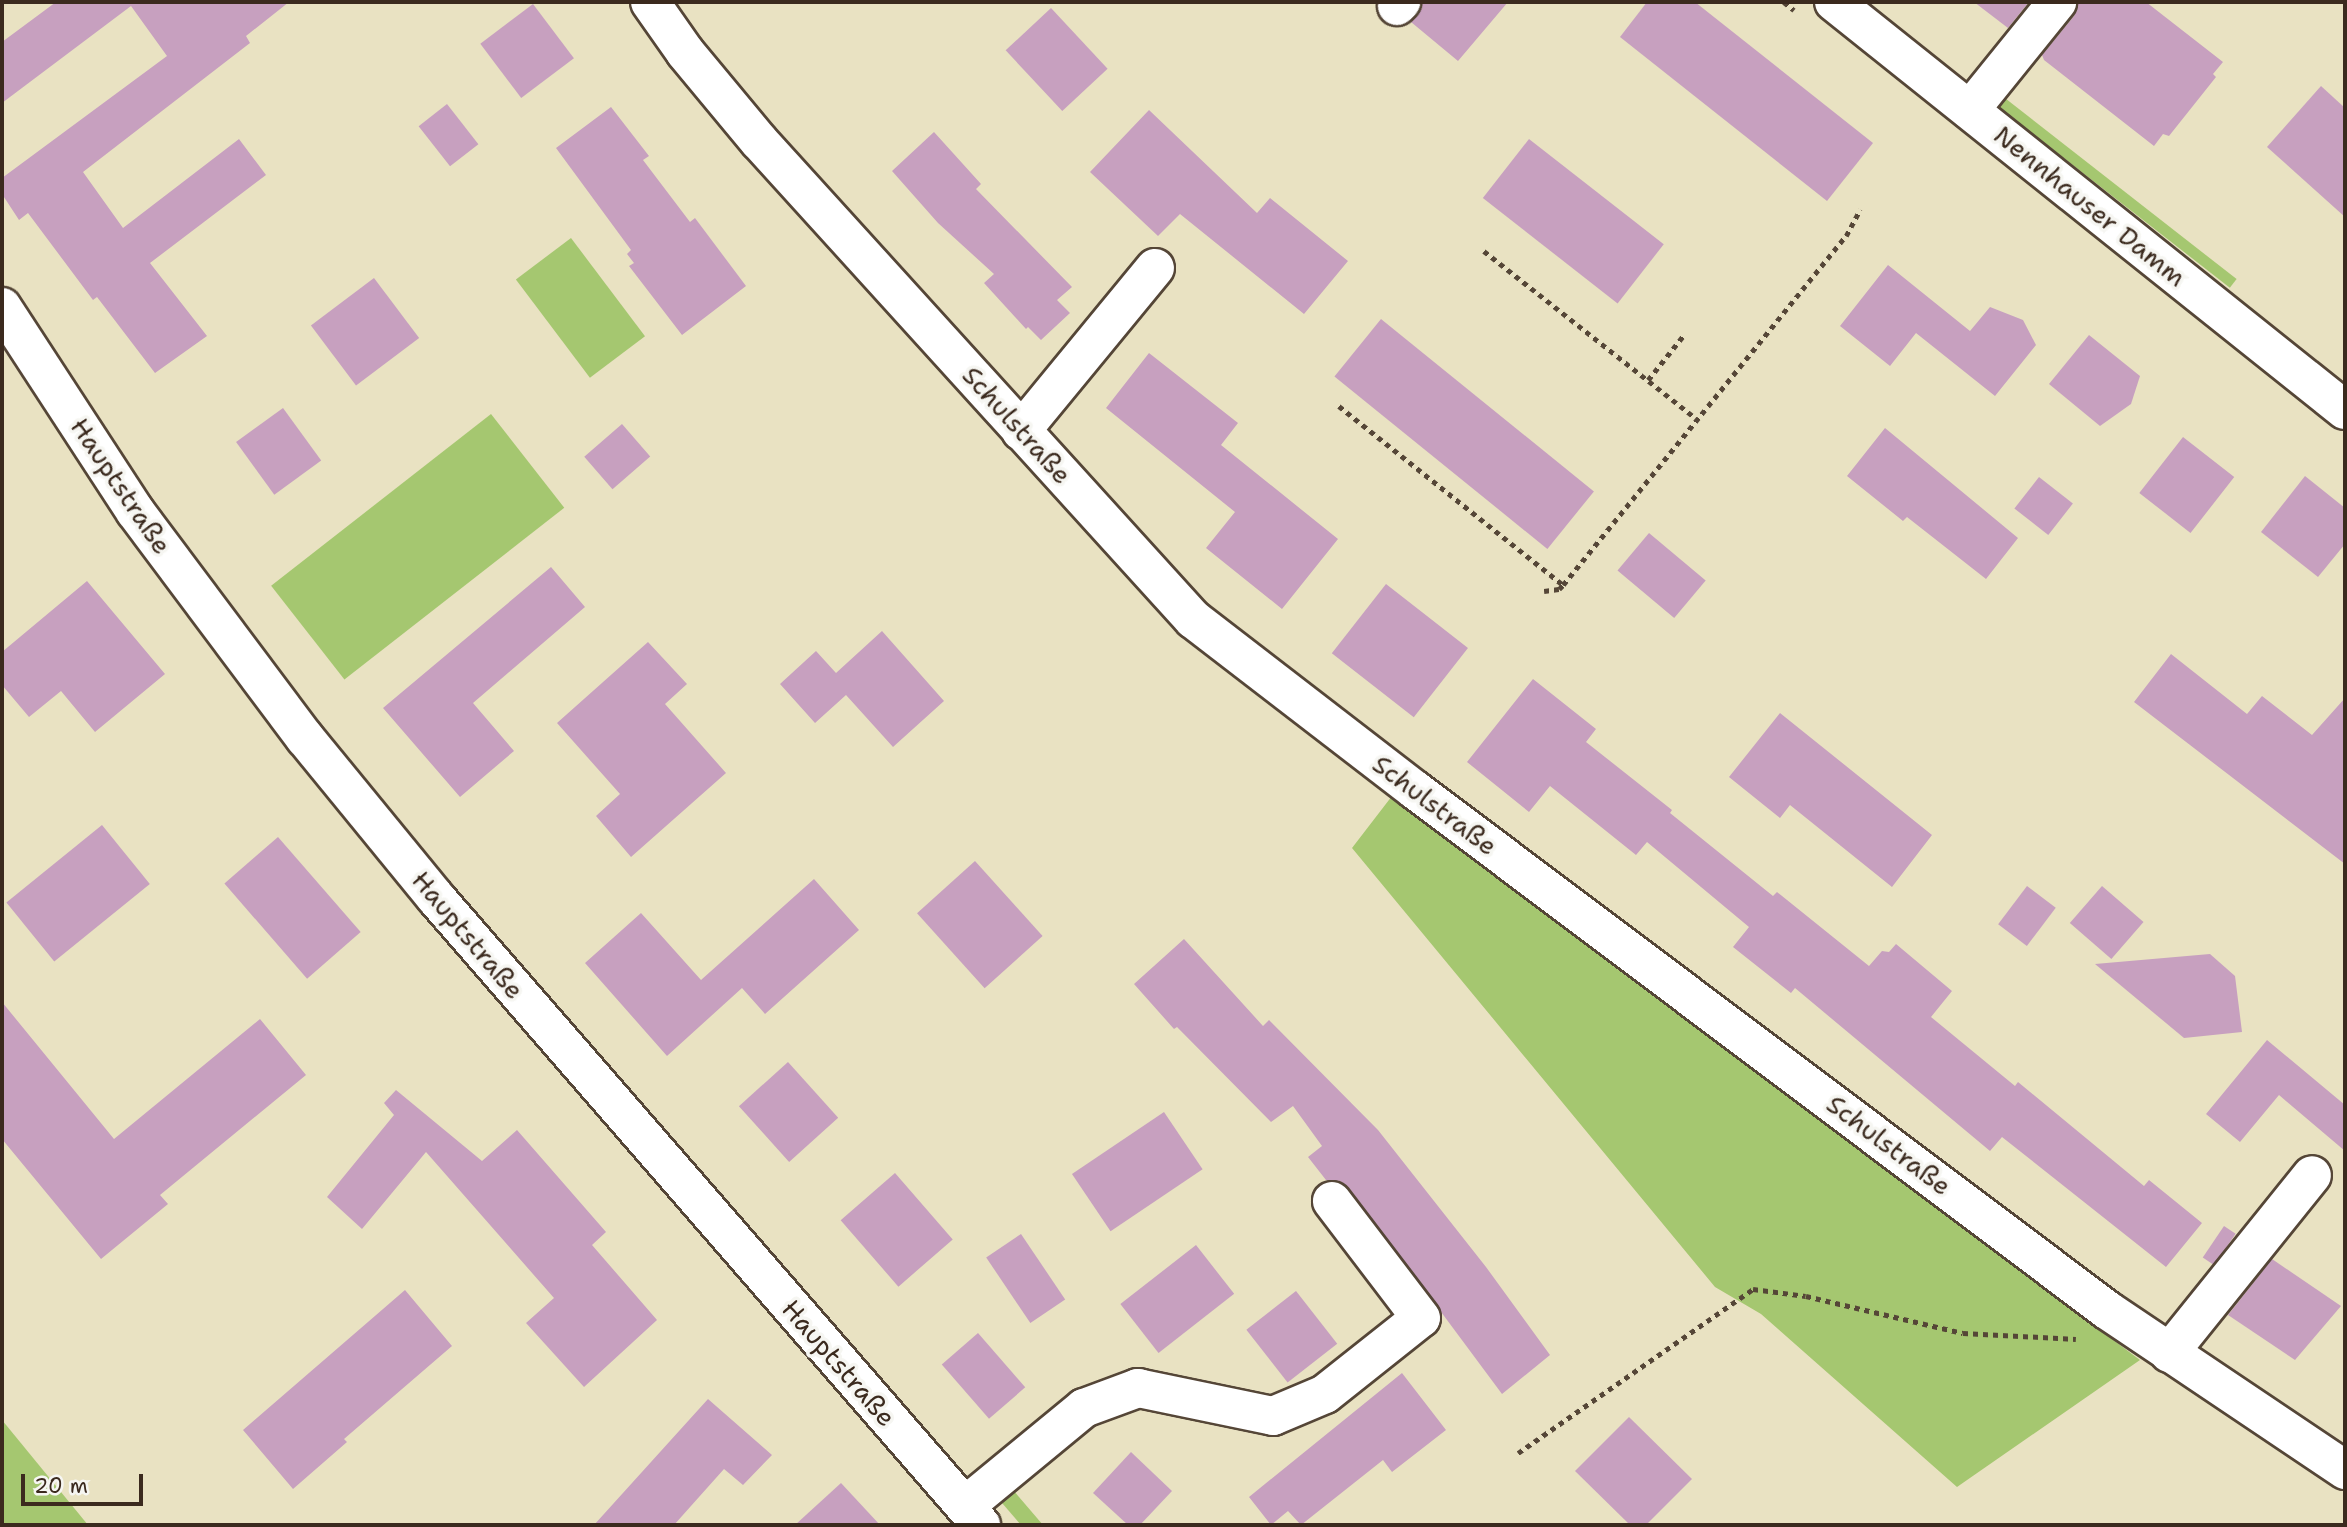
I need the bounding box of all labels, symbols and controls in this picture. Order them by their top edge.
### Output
street label: Nennhauser Damm [1988,119,2192,293]
street label: Schulstraße [956,360,1078,490]
street label: Hauptstraße [64,412,178,560]
street label: Schulstraße [1367,748,1503,862]
street label: Hauptstraße [406,865,530,1005]
street label: Schulstraße [1821,1088,1957,1202]
street label: Hauptstraße [776,1293,902,1433]
scale bar [24,1460,147,1504]
text: 20 m [34,1472,88,1500]

